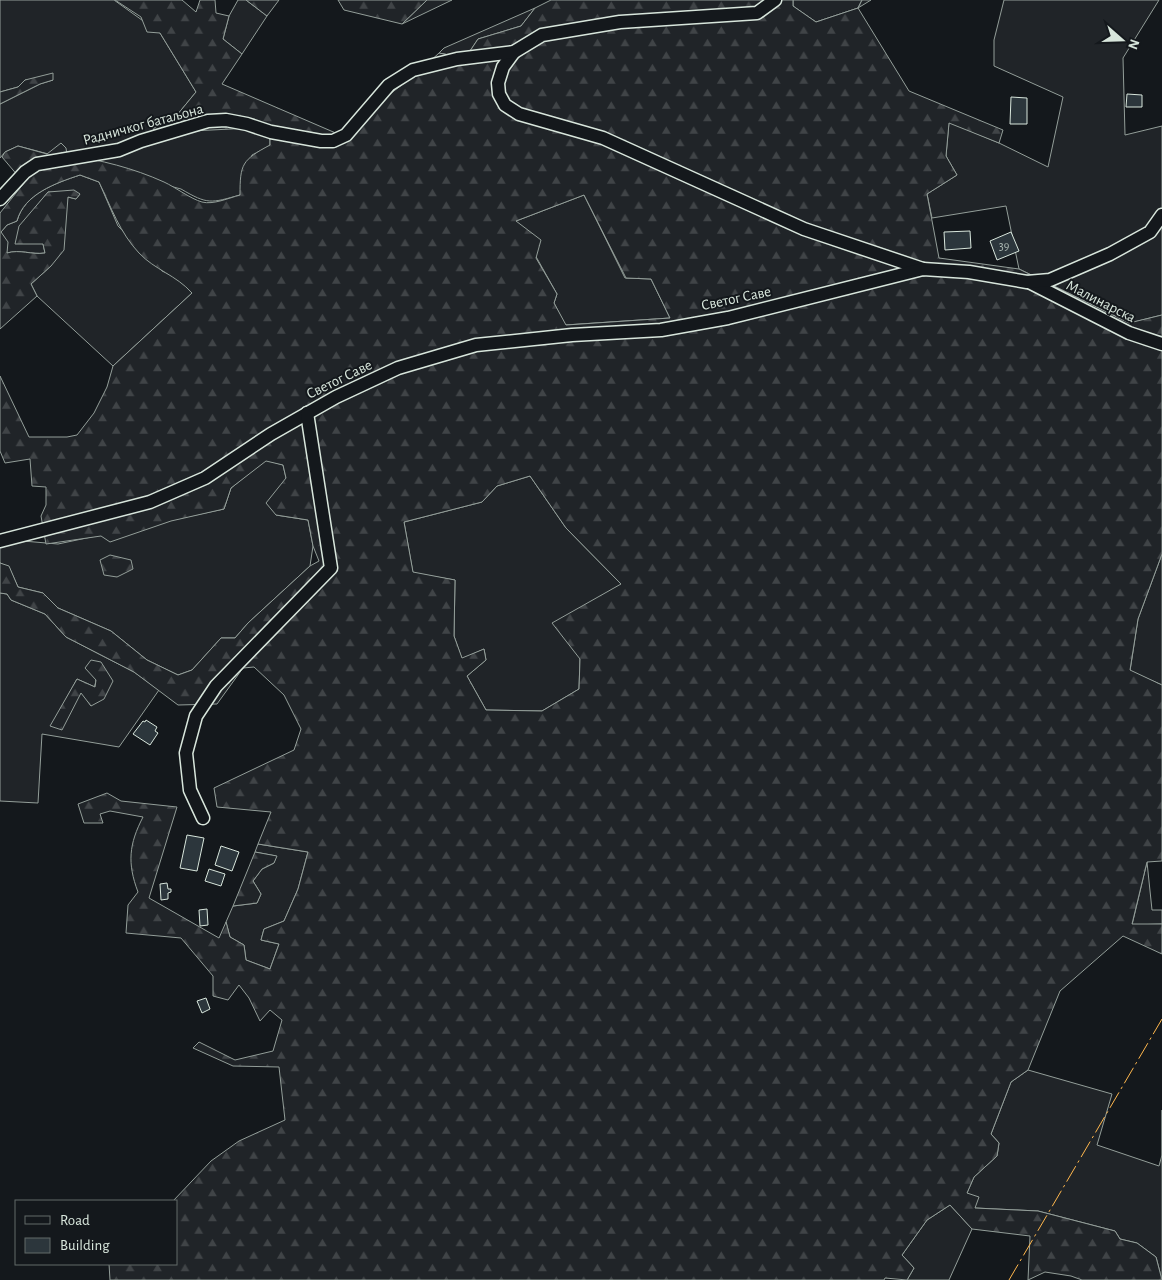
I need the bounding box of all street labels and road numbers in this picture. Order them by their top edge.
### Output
street label: Радничког батаљона [81,101,205,148]
street label: Малинарска [1064,278,1138,325]
street label: Светог Саве [700,284,772,313]
street label: Светог Саве [304,357,375,402]

